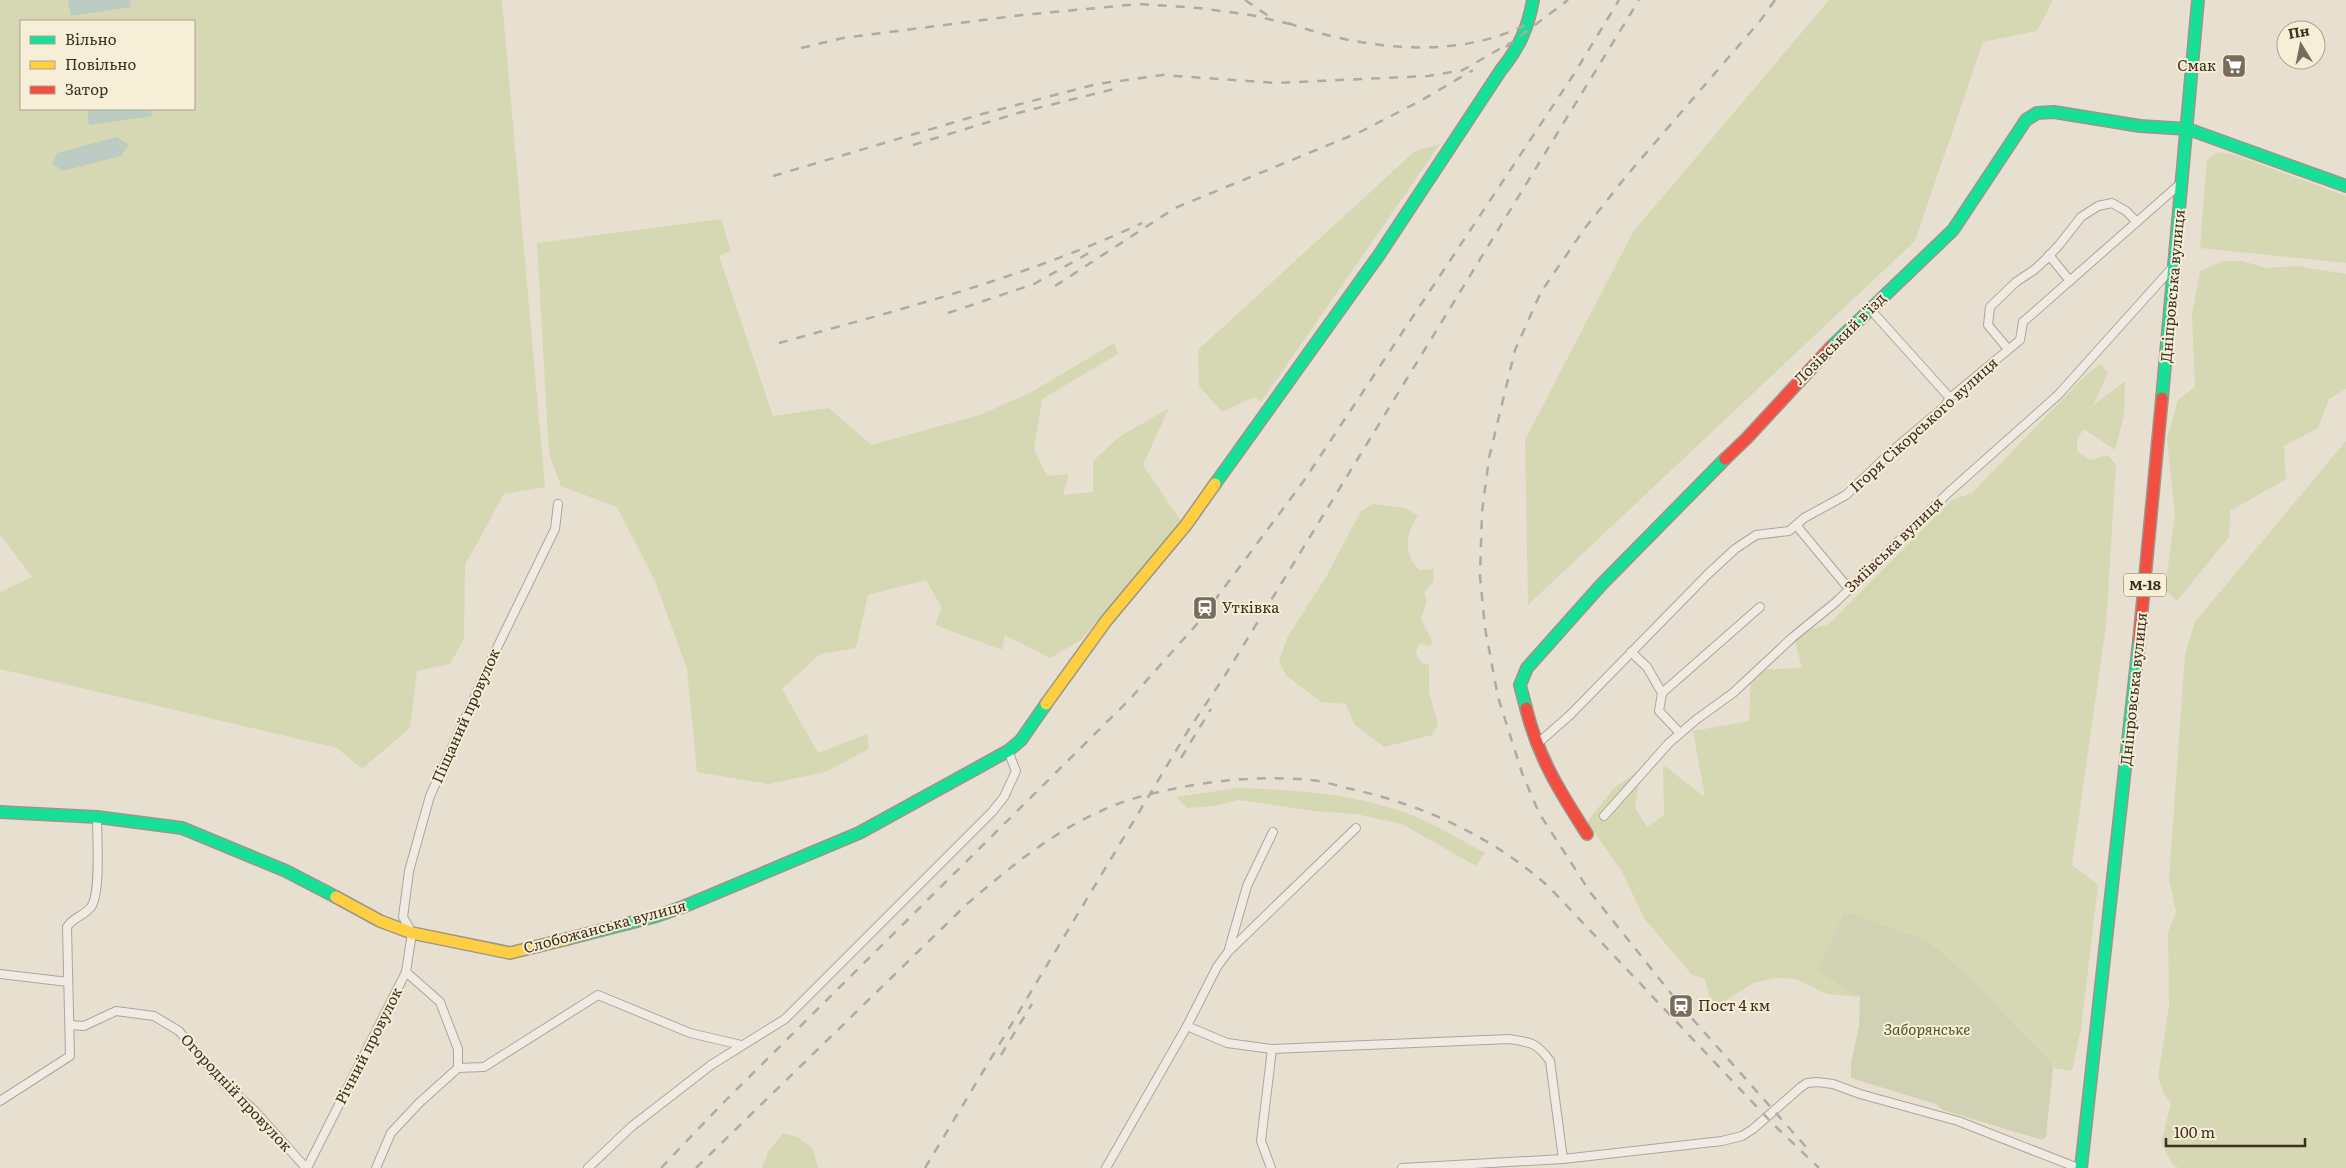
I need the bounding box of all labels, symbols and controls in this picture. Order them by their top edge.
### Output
text: Пн [2286,19,2311,43]
legend [20,20,195,110]
north arrow [2276,20,2326,70]
text: Вільно [65,27,117,50]
text: Повільно [65,52,137,75]
place label: Смак [2177,53,2216,76]
supermarket icon: Смак [2221,53,2247,79]
text: Затор [65,77,108,100]
street label: Дніпровська вулиця [2153,208,2190,363]
street label: Лозівський в'їзд [1788,287,1890,389]
street label: Ігоря Сікорського вулиця [1844,351,2002,497]
street label: Зміївська вулиця [1838,491,1948,597]
road number: М-18 [2124,574,2166,596]
station icon: Уткiвка [1192,595,1218,621]
place label: Уткiвка [1222,595,1280,618]
street label: Дніпровська вулиця [2113,611,2152,766]
street label: Піщаний провулок [425,644,505,787]
street label: Слобожанська вулиця [521,893,689,958]
street label: Річний провулок [328,983,407,1108]
station icon: Пост 4 км [1668,993,1694,1019]
place label: Пост 4 км [1698,993,1770,1016]
park label: Заборянське [1884,1017,1971,1040]
street label: Огородній провулок [176,1028,298,1156]
scale bar [2166,1116,2305,1148]
text: 100 m [2174,1120,2215,1143]

